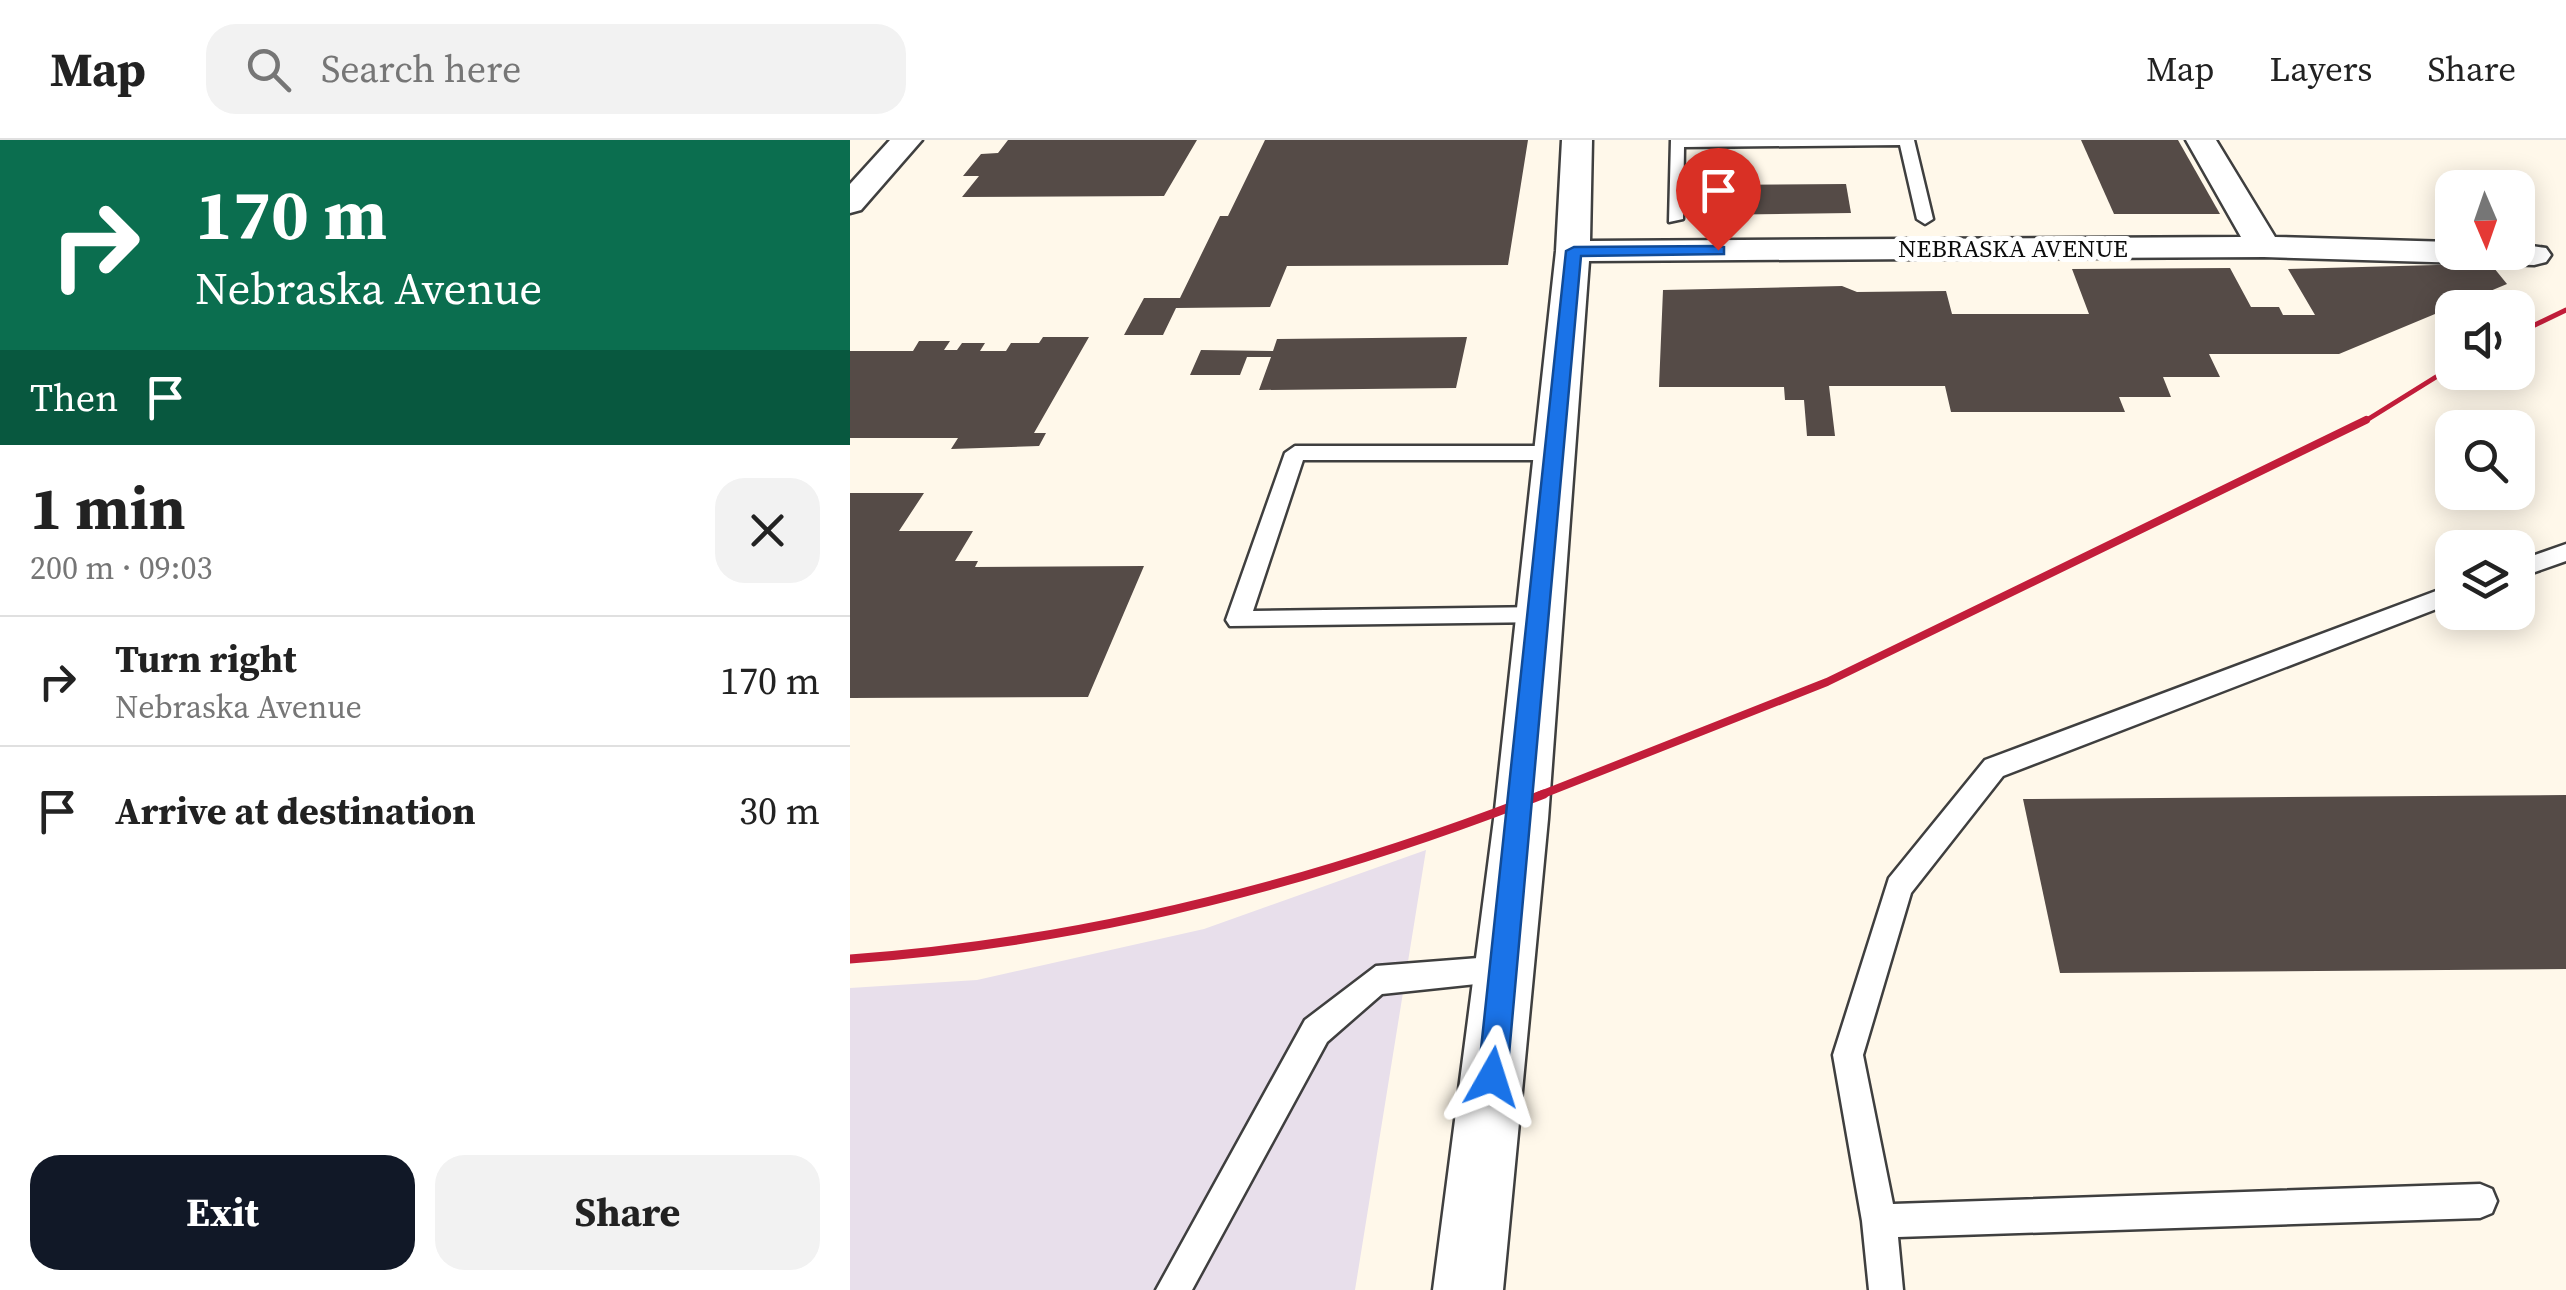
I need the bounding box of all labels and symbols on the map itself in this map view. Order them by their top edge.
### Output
pin [1676,148,1761,251]
north arrow [2435,170,2535,270]
street label: NEBRASKA AVENUE [1898,231,2128,265]
position arrow [1440,1025,1544,1129]

